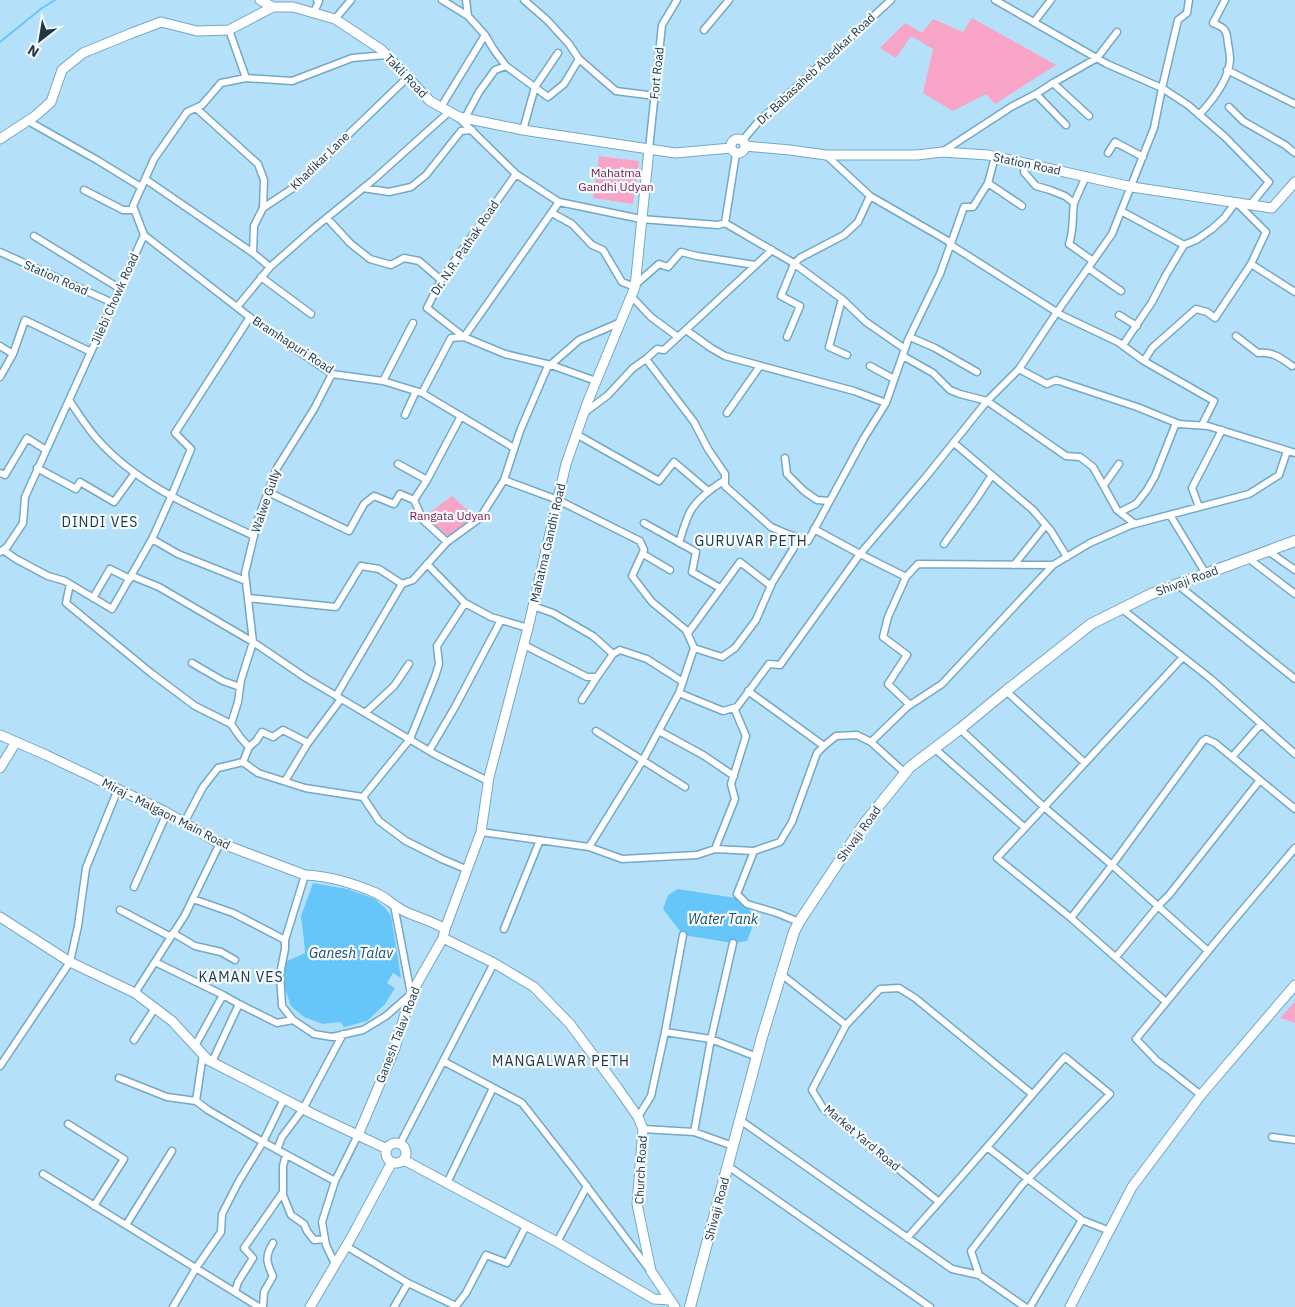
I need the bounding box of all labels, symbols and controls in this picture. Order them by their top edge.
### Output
street label: Dr. Babasaheb Abedkar Road [753,10,878,127]
north arrow [15,15,65,65]
text: N [24,41,42,61]
street label: Fort Road [646,46,667,100]
street label: Takli Road [382,50,431,101]
street label: Khadikar Lane [287,128,353,193]
street label: Station Road [992,149,1062,178]
park label: Mahatma Gandhi Udyan [578,165,654,194]
street label: Dr. N.R. Pathak Road [427,198,502,298]
street label: Jilebi Chowk Road [88,251,141,347]
street label: Station Road [22,257,91,298]
street label: Bramhapuri Road [250,313,337,376]
street label: Walwe Gully [248,467,283,535]
street label: Mahatma Gandhi Road [526,482,569,604]
park label: Rangata Udyan [409,508,491,523]
district label: DINDI VES [61,513,139,531]
district label: GURUVAR PETH [694,532,808,550]
street label: Shivaji Road [1154,562,1220,599]
street label: Miraj - Malgaon Main Road [100,775,233,852]
street label: Shivaji Road [833,803,884,865]
water label: Water Tank [688,910,759,928]
water label: Ganesh Talav [309,944,394,962]
district label: KAMAN VES [198,968,284,986]
street label: Ganesh Talav Road [372,985,423,1085]
district label: MANGALWAR PETH [492,1052,630,1070]
street label: Market Yard Road [821,1101,904,1174]
street label: Church Road [631,1135,650,1205]
street label: Shivaji Road [701,1175,732,1242]

